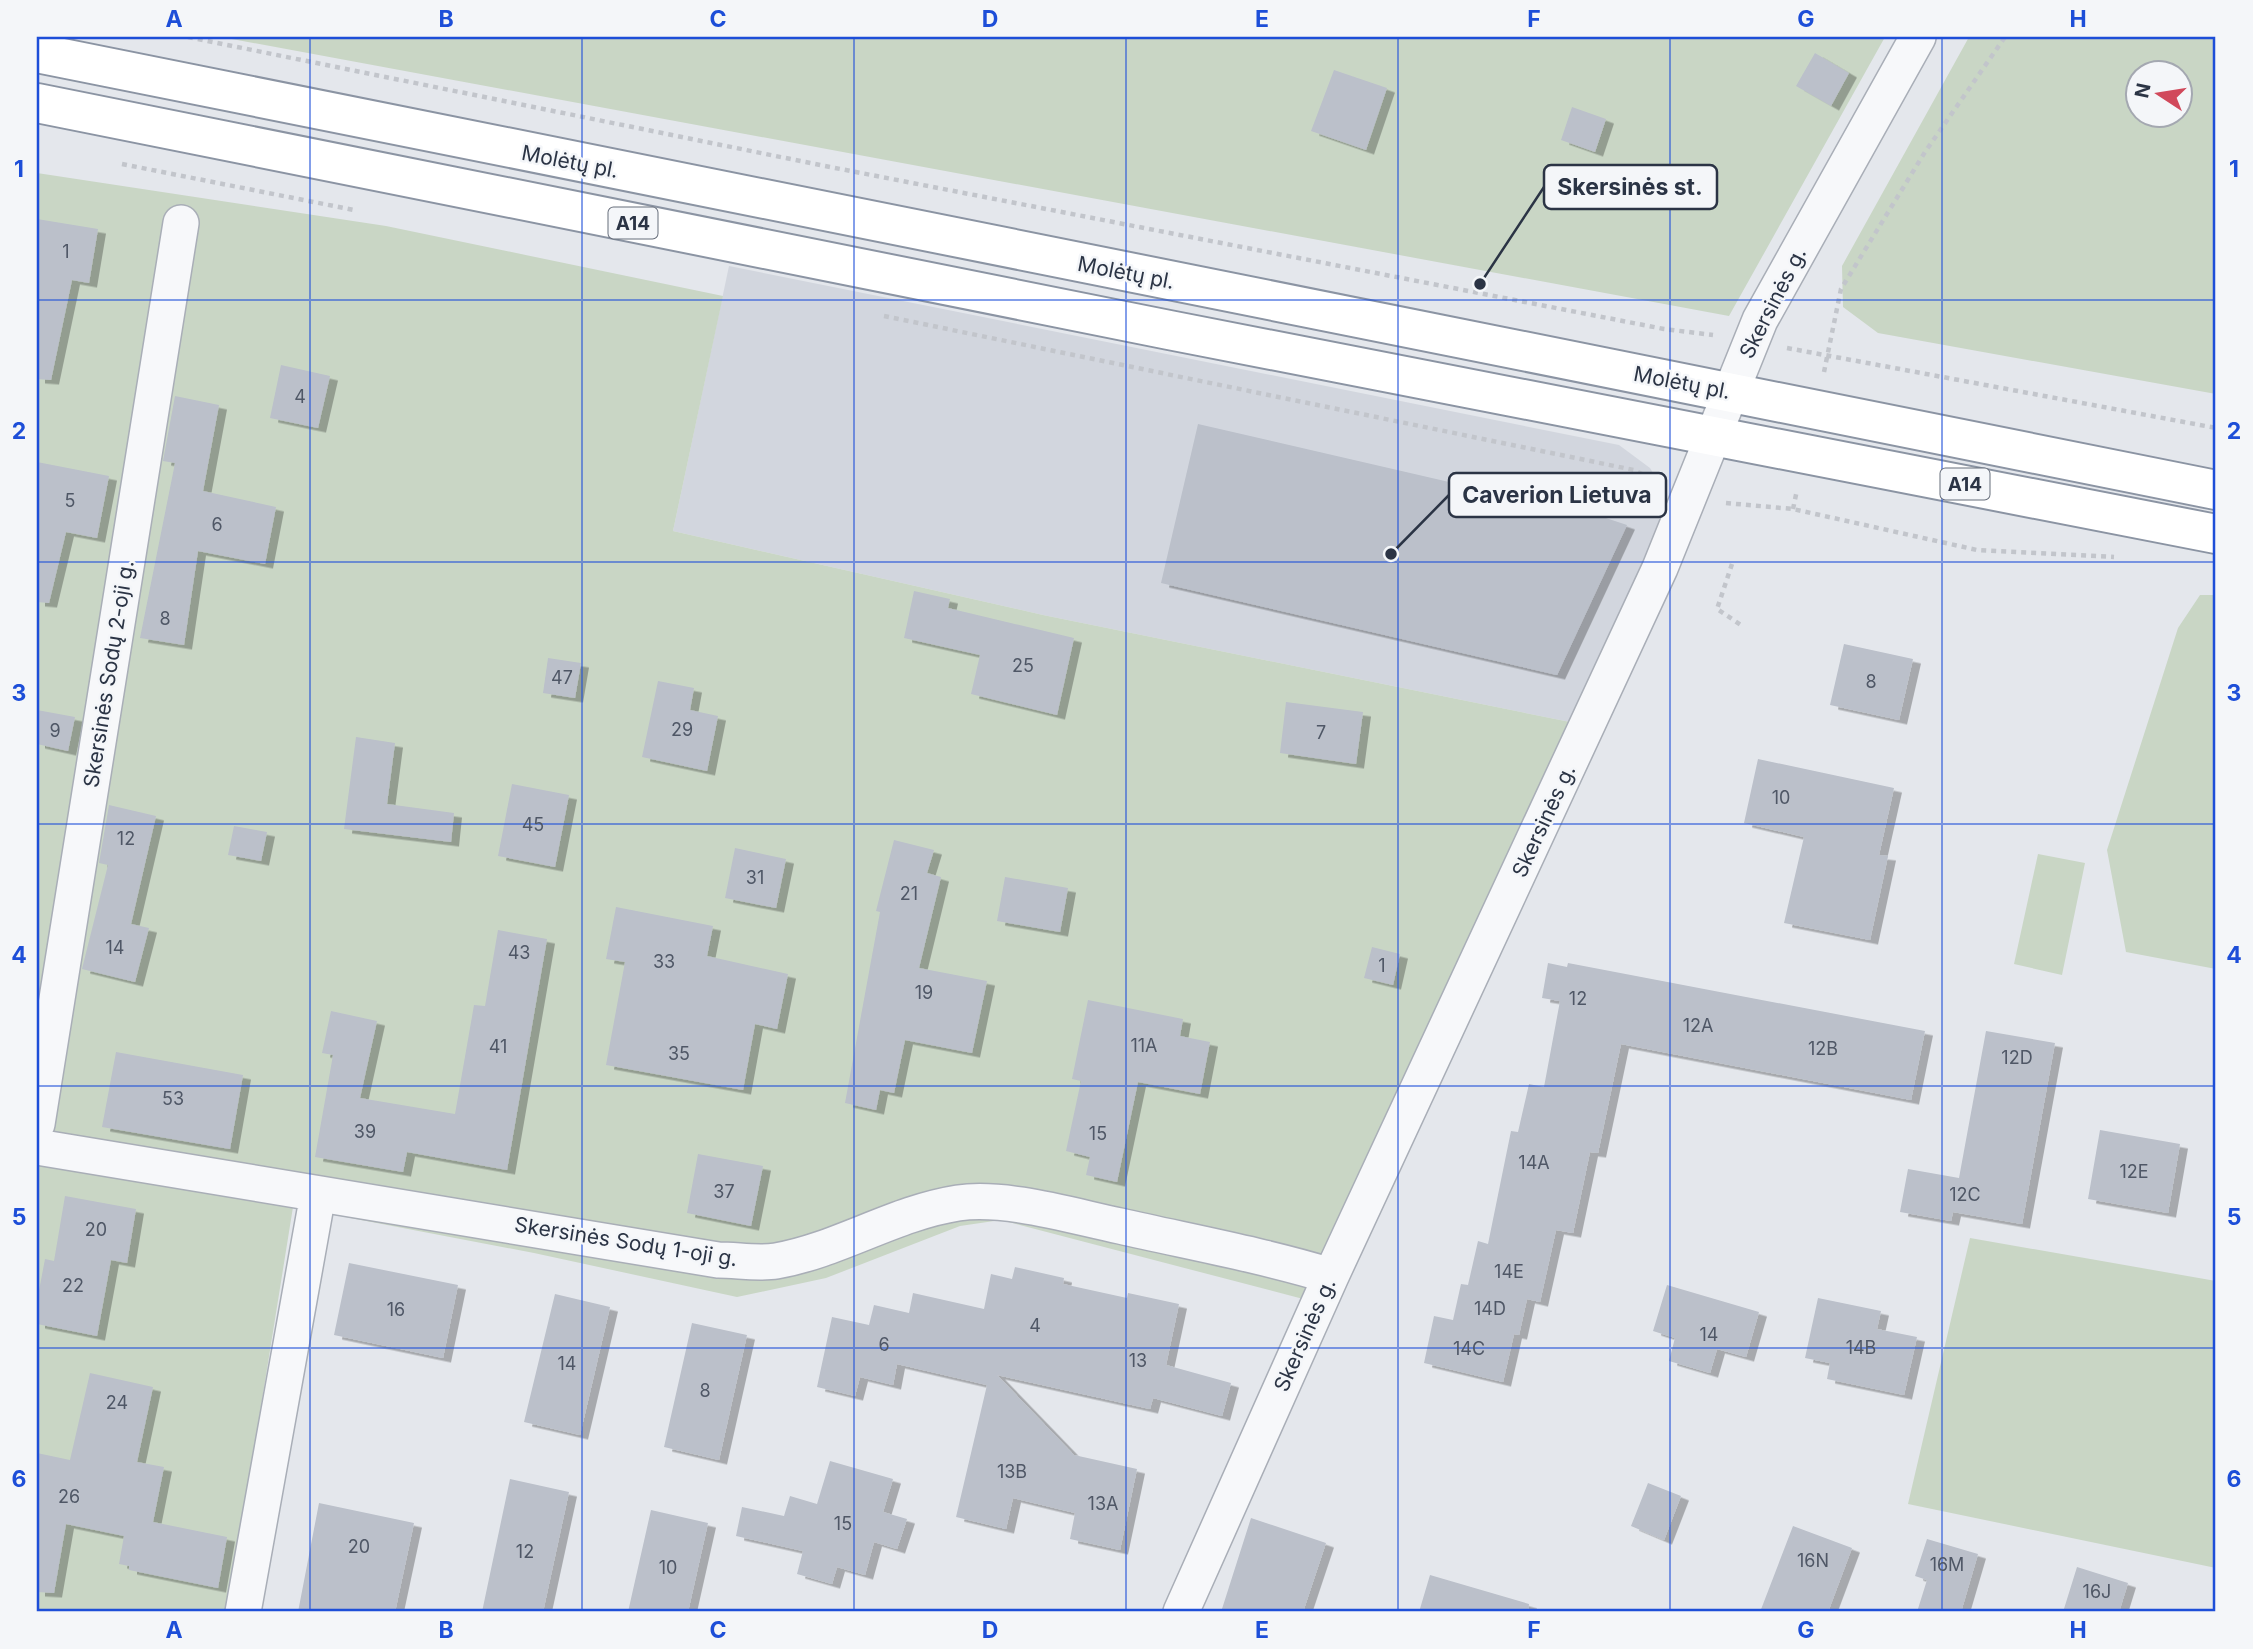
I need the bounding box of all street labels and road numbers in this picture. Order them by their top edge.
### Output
street label: Molėtų pl. [520,140,621,183]
road number: A14 [608,208,658,238]
street label: Skersinės g. [1734,243,1811,363]
street label: Molėtų pl. [1076,251,1177,294]
street label: Molėtų pl. [1632,361,1733,404]
road number: A14 [1940,468,1990,499]
street label: Skersinės Sodų 2-oji g. [78,558,139,789]
street label: Skersinės g. [1507,760,1581,881]
street label: Skersinės Sodų 1-oji g. [513,1212,739,1271]
street label: Skersinės g. [1268,1274,1341,1395]

